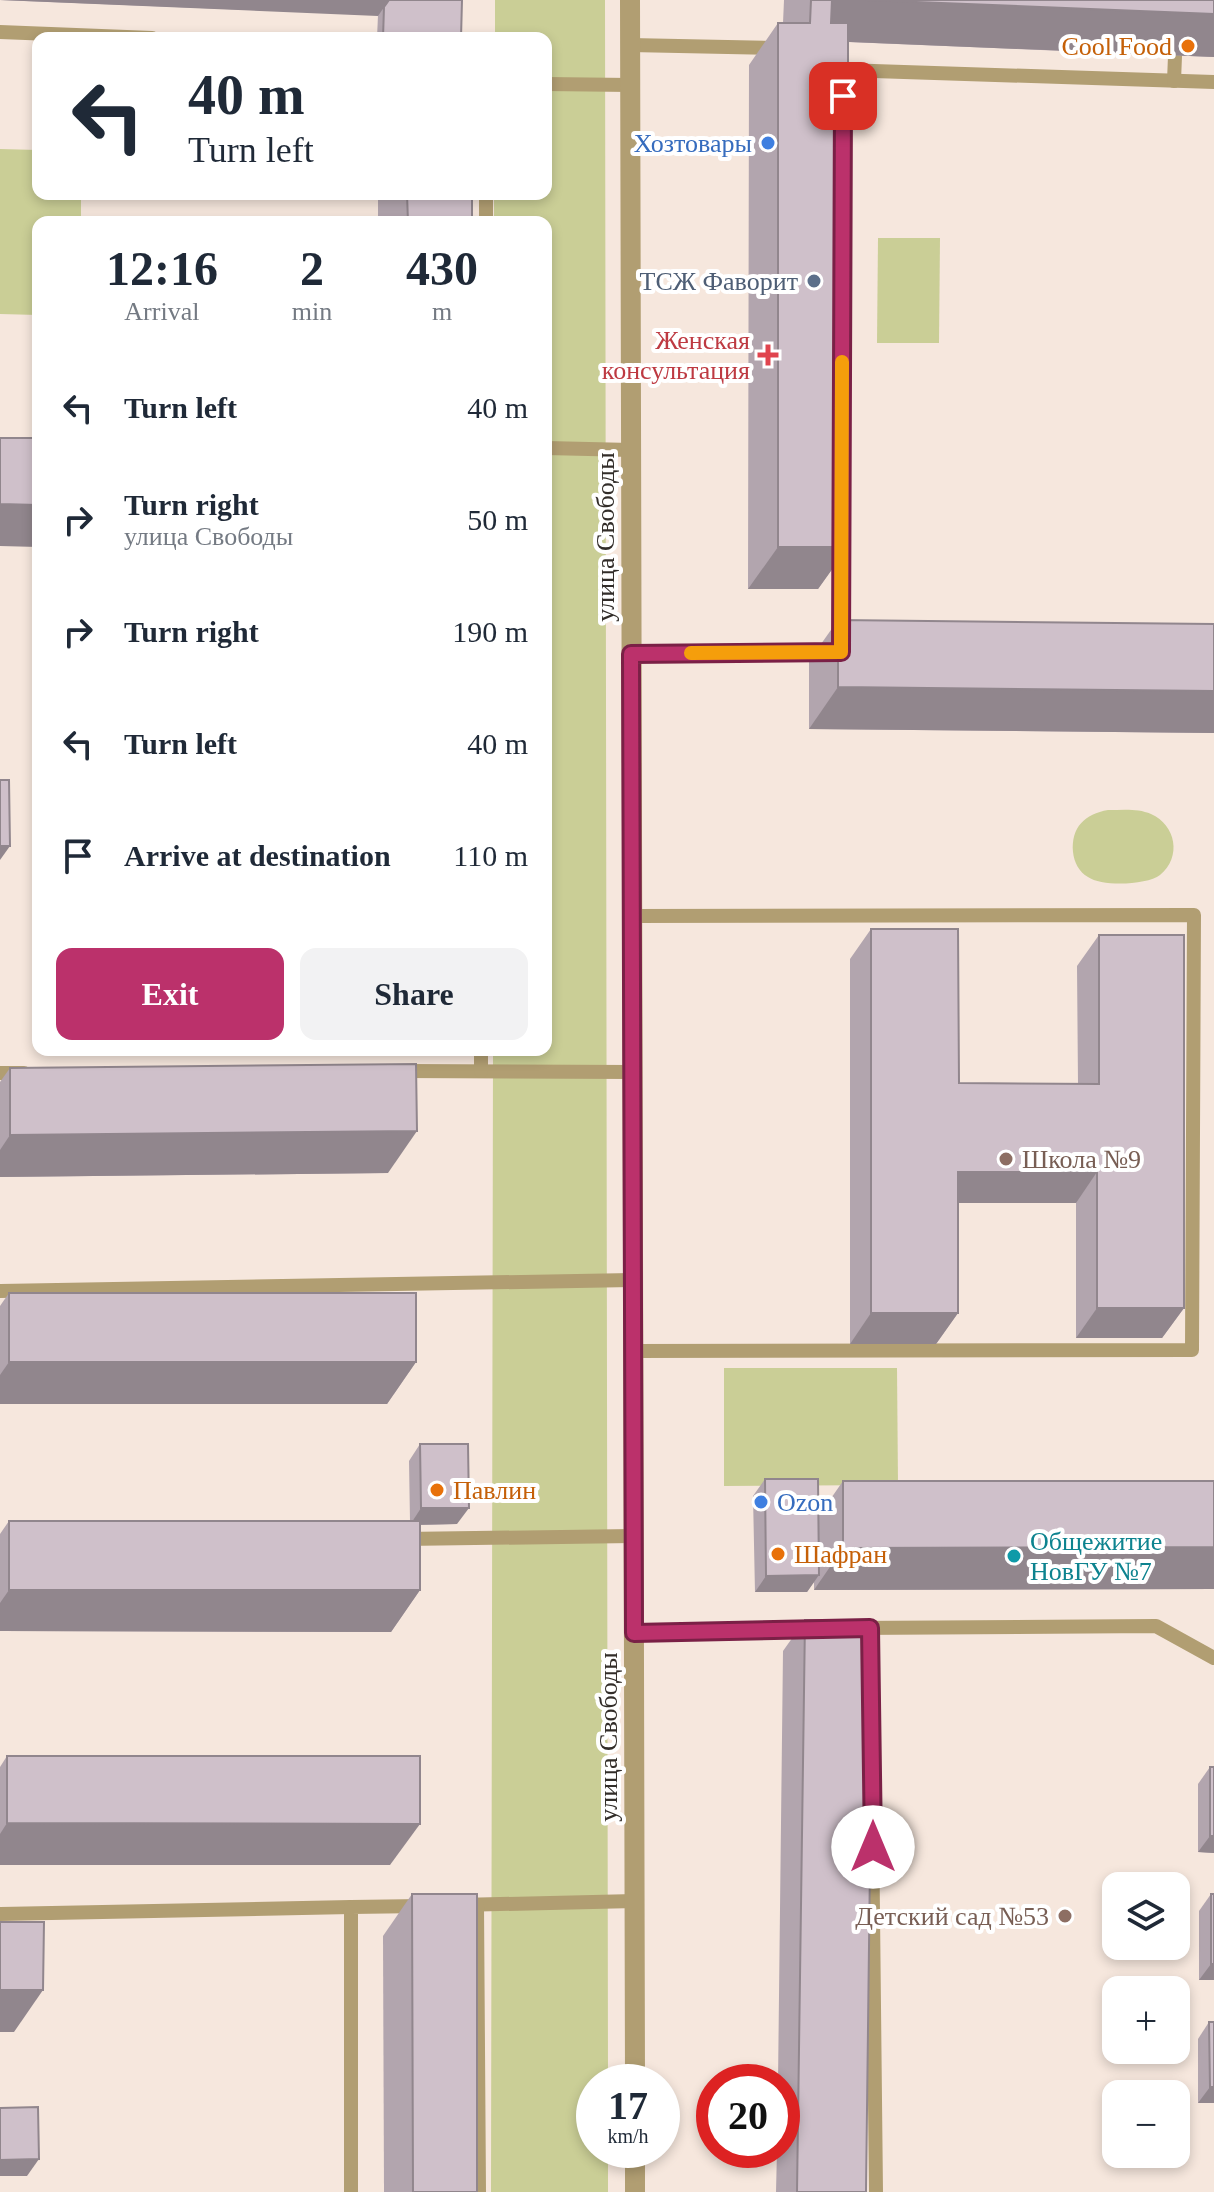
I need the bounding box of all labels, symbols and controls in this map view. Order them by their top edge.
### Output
place label: Cool Food [1061,32,1172,61]
marker: Cool Food [1179,37,1197,55]
pin [809,62,877,130]
icon: left [56,64,160,168]
text: 40 m [188,64,305,126]
icon: arrive [821,74,865,118]
place label: Хозтовары [634,129,752,158]
text: Turn left [188,130,314,170]
marker: Хозтовары [759,134,777,152]
text: 12:16 [106,242,218,295]
text: 2 [300,242,324,295]
text: 430 [406,242,478,295]
place label: ТСЖ Фаворит [640,267,798,296]
marker: ТСЖ Фаворит [805,272,823,290]
text: Arrival [124,297,199,326]
text: min [292,297,332,326]
text: m [432,297,452,326]
place label: Женская консультация [602,326,750,385]
marker: Женская консультация [757,344,779,366]
icon: left [56,386,100,430]
text: Turn left [124,391,237,424]
text: 40 m [467,391,528,424]
street label: улица Свободы [591,452,620,622]
text: Turn right [124,488,259,521]
icon: right [56,498,100,542]
text: 50 m [467,503,528,536]
text: улица Свободы [124,522,293,551]
icon: right [56,610,100,654]
text: Turn right [124,615,259,648]
text: 190 m [452,615,528,648]
icon: left [56,722,100,766]
text: Turn left [124,727,237,760]
text: 40 m [467,727,528,760]
icon: arrive [56,834,100,878]
text: Arrive at destination [124,839,391,872]
text: 110 m [453,839,528,872]
button: Exit [56,948,284,1040]
button: Share [300,948,528,1040]
place label: Школа №9 [1022,1145,1141,1174]
marker: Школа №9 [997,1150,1015,1168]
place label: Павлин [453,1476,536,1505]
marker: Павлин [428,1481,446,1499]
place label: Ozon [777,1488,833,1517]
marker: Ozon [752,1493,770,1511]
place label: Общежитие НовГУ №7 [1030,1527,1162,1586]
place label: Шафран [794,1540,887,1569]
marker: Шафран [769,1545,787,1563]
marker: Общежитие НовГУ №7 [1005,1547,1023,1565]
street label: улица Свободы [594,1652,623,1822]
position arrow [831,1805,915,1889]
map controls [1102,1872,1190,2168]
button: layers [1102,1872,1190,1960]
place label: Детский сад №53 [855,1902,1049,1931]
marker: Детский сад №53 [1056,1907,1074,1925]
button: + [1102,1976,1190,2064]
speed limit sign: 20 [696,2064,800,2168]
button: − [1102,2080,1190,2168]
text: 17 [608,2083,648,2128]
text: km/h [607,2125,649,2147]

